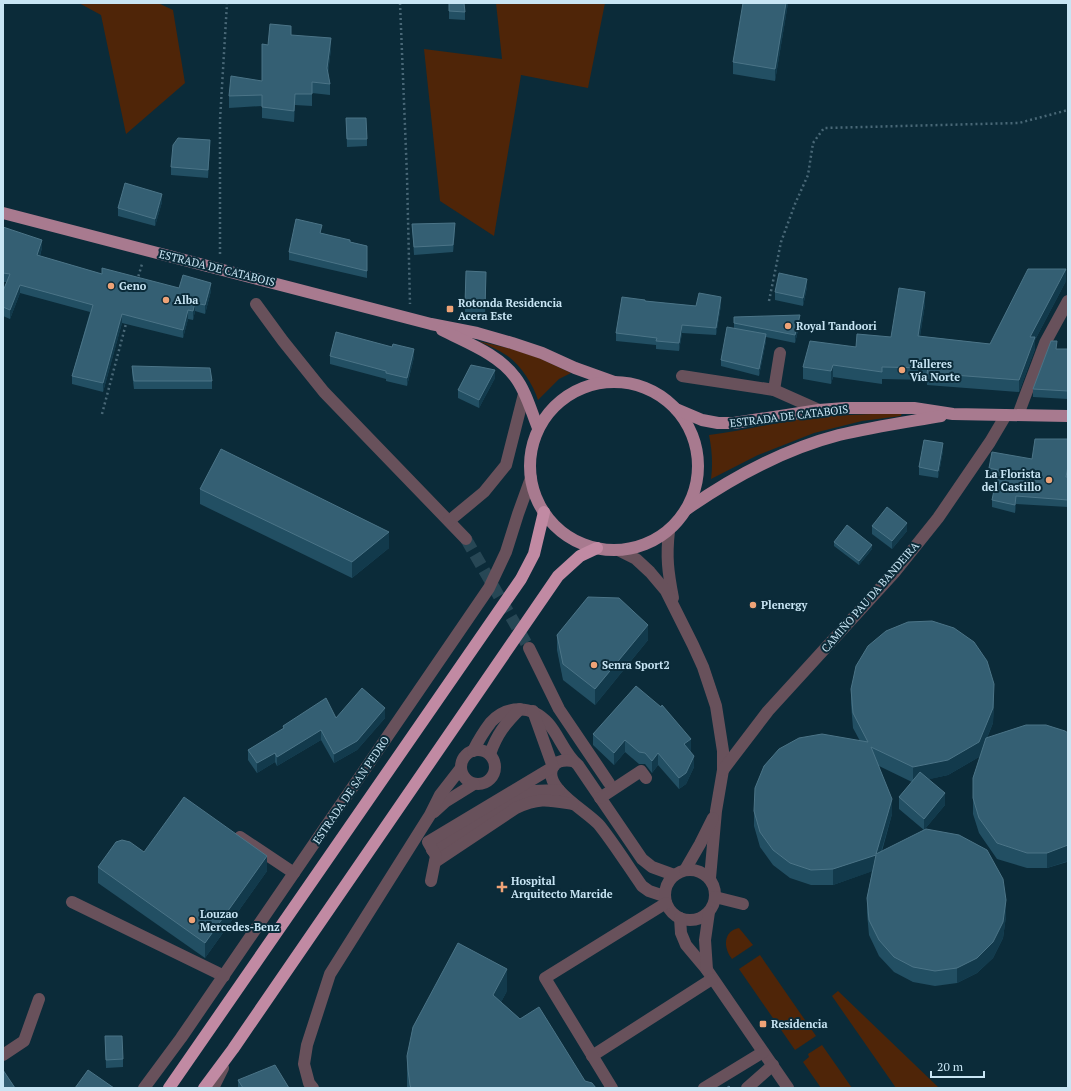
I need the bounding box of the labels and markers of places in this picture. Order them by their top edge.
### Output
place label: Geno [119,279,147,293]
marker: Geno [106,281,116,291]
place label: Alba [174,293,198,307]
marker: Alba [161,295,171,305]
place label: Rotonda Residencia Acera Este [458,296,562,323]
marker: Rotonda Residencia Acera Este [445,304,455,314]
place label: Royal Tandoori [796,319,877,333]
marker: Royal Tandoori [783,321,793,331]
place label: Talleres Vía Norte [910,357,960,384]
marker: Talleres Vía Norte [897,365,907,375]
place label: La Florista del Castillo [982,467,1041,494]
marker: La Florista del Castillo [1044,475,1054,485]
place label: Plenergy [761,598,808,612]
marker: Plenergy [748,600,758,610]
place label: Senra Sport2 [602,658,670,672]
marker: Senra Sport2 [589,660,599,670]
place label: Hospital Arquitecto Marcide [511,874,613,901]
marker: Hospital Arquitecto Marcide [496,881,508,893]
place label: Louzao Mercedes-Benz [200,907,280,934]
marker: Louzao Mercedes-Benz [187,915,197,925]
place label: Residencia [771,1017,828,1031]
marker: Residencia [758,1019,768,1029]

